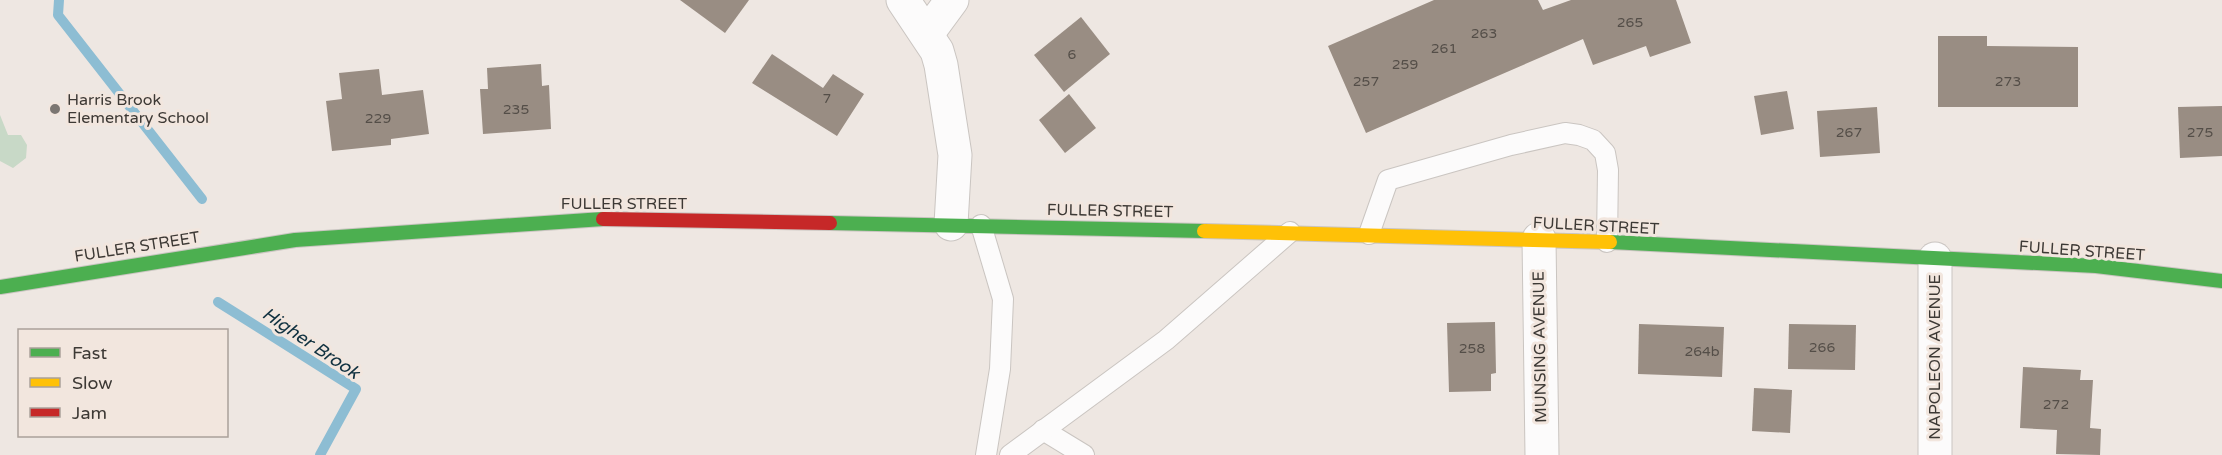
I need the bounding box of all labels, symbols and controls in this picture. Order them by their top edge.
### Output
house number: 265 [1617,14,1643,31]
house number: 263 [1471,25,1497,42]
house number: 261 [1431,40,1457,57]
house number: 6 [1068,46,1077,63]
house number: 259 [1392,56,1418,73]
house number: 257 [1353,73,1379,90]
house number: 273 [1995,73,2021,90]
place label: Harris Brook Elementary School [67,90,209,128]
house number: 7 [823,90,831,107]
house number: 235 [503,101,529,118]
marker: Harris Brook Elementary School [48,102,62,116]
house number: 229 [365,110,391,127]
house number: 267 [1836,124,1862,141]
house number: 275 [2187,124,2213,141]
street label: FULLER STREET [561,194,688,214]
street label: FULLER STREET [1047,200,1174,222]
street label: FULLER STREET [1532,213,1660,239]
street label: FULLER STREET [73,227,201,267]
street label: FULLER STREET [2018,237,2146,265]
street label: MUNSING AVENUE [1529,271,1551,423]
street label: NAPOLEON AVENUE [1925,274,1945,440]
water label: Higher Brook [258,302,365,384]
legend [18,329,228,437]
house number: 266 [1809,339,1835,356]
house number: 258 [1459,340,1485,357]
text: Fast [72,342,107,364]
house number: 264b [1684,343,1720,360]
text: Slow [72,372,113,394]
house number: 272 [2043,396,2069,413]
text: Jam [72,402,107,424]

